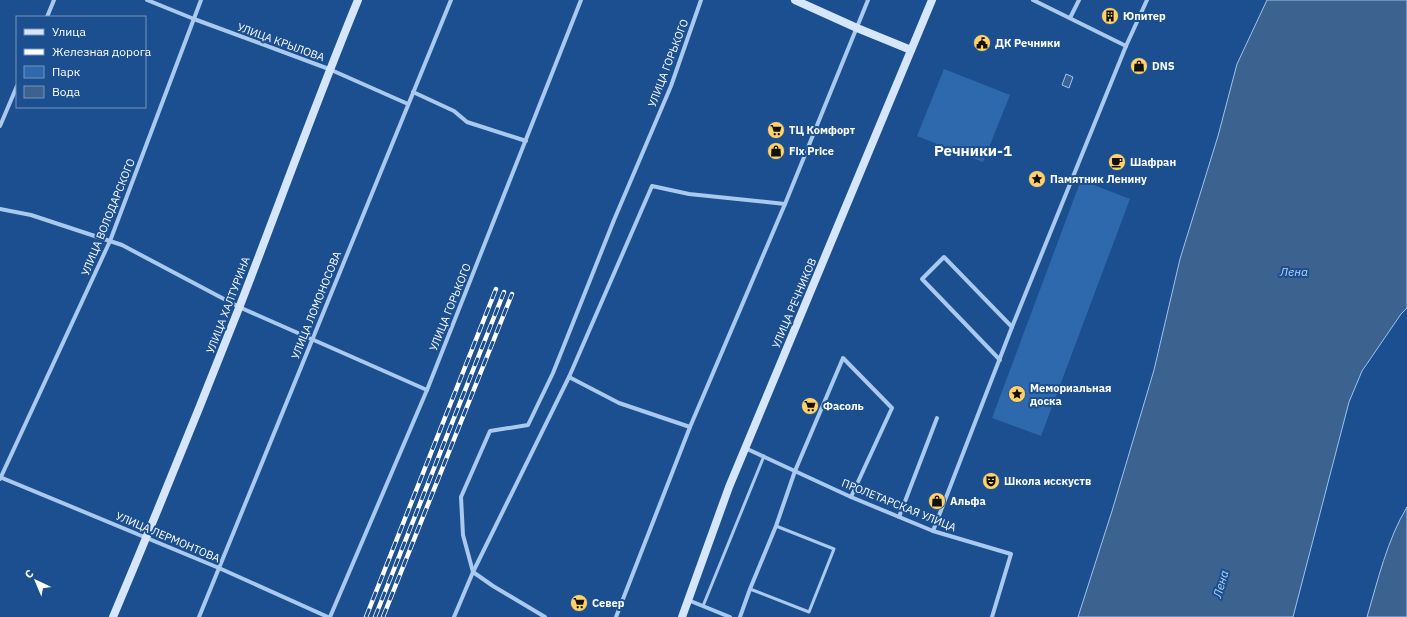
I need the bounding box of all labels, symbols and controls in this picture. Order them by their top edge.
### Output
building icon: Юпитер [1100,6,1120,26]
place label: Юпитер [1123,9,1166,23]
legend [16,16,146,108]
street label: УЛИЦА ГОРЬКОГО [645,17,691,109]
street label: УЛИЦА КРЫЛОВА [235,20,327,64]
text: Улица [52,24,86,39]
public building icon: ДК Речники [972,33,992,53]
place label: ДК Речники [995,36,1060,50]
text: Железная дорога [52,44,152,59]
shop icon: DNS [1129,56,1149,76]
place label: DNS [1152,59,1175,73]
text: Парк [52,64,81,79]
text: Вода [52,84,81,99]
supermarket icon: ТЦ Комфорт [766,120,786,140]
place label: ТЦ Комфорт [789,123,856,137]
shop icon: Fix Price [766,141,786,161]
district label: Речники-1 [934,141,1012,160]
place label: Fix Price [789,144,834,158]
cafe icon: Шафран [1107,152,1127,172]
place label: Шафран [1130,155,1176,169]
street label: УЛИЦА ВОЛОДАРСКОГО [78,156,138,278]
place icon: Памятник Ленину [1027,169,1047,189]
place label: Памятник Ленину [1050,172,1147,186]
street label: УЛИЦА ЛОМОНОСОВА [288,249,344,361]
street label: УЛИЦА ХАЛТУРИНА [203,255,253,355]
street label: УЛИЦА РЕЧНИКОВ [769,256,819,350]
street label: УЛИЦА ГОРЬКОГО [426,261,474,353]
water label: Лена [1279,264,1308,279]
place label: Мемориальная доска [1030,381,1111,408]
place icon: Мемориальная доска [1007,384,1027,404]
supermarket icon: Фасоль [800,396,820,416]
place label: Фасоль [823,399,864,413]
theatre icon: Школа исскуств [981,471,1001,491]
place label: Школа исскуств [1004,474,1091,488]
street label: ПРОЛЕТАРСКАЯ УЛИЦА [840,476,958,534]
shop icon: Альфа [927,491,947,511]
place label: Альфа [950,494,986,508]
street label: УЛИЦА ЛЕРМОНТОВА [114,509,222,565]
north arrow [16,561,56,601]
text: С [22,566,36,581]
water label: Лена [1209,568,1232,600]
supermarket icon: Север [569,593,589,613]
place label: Север [592,596,625,610]

